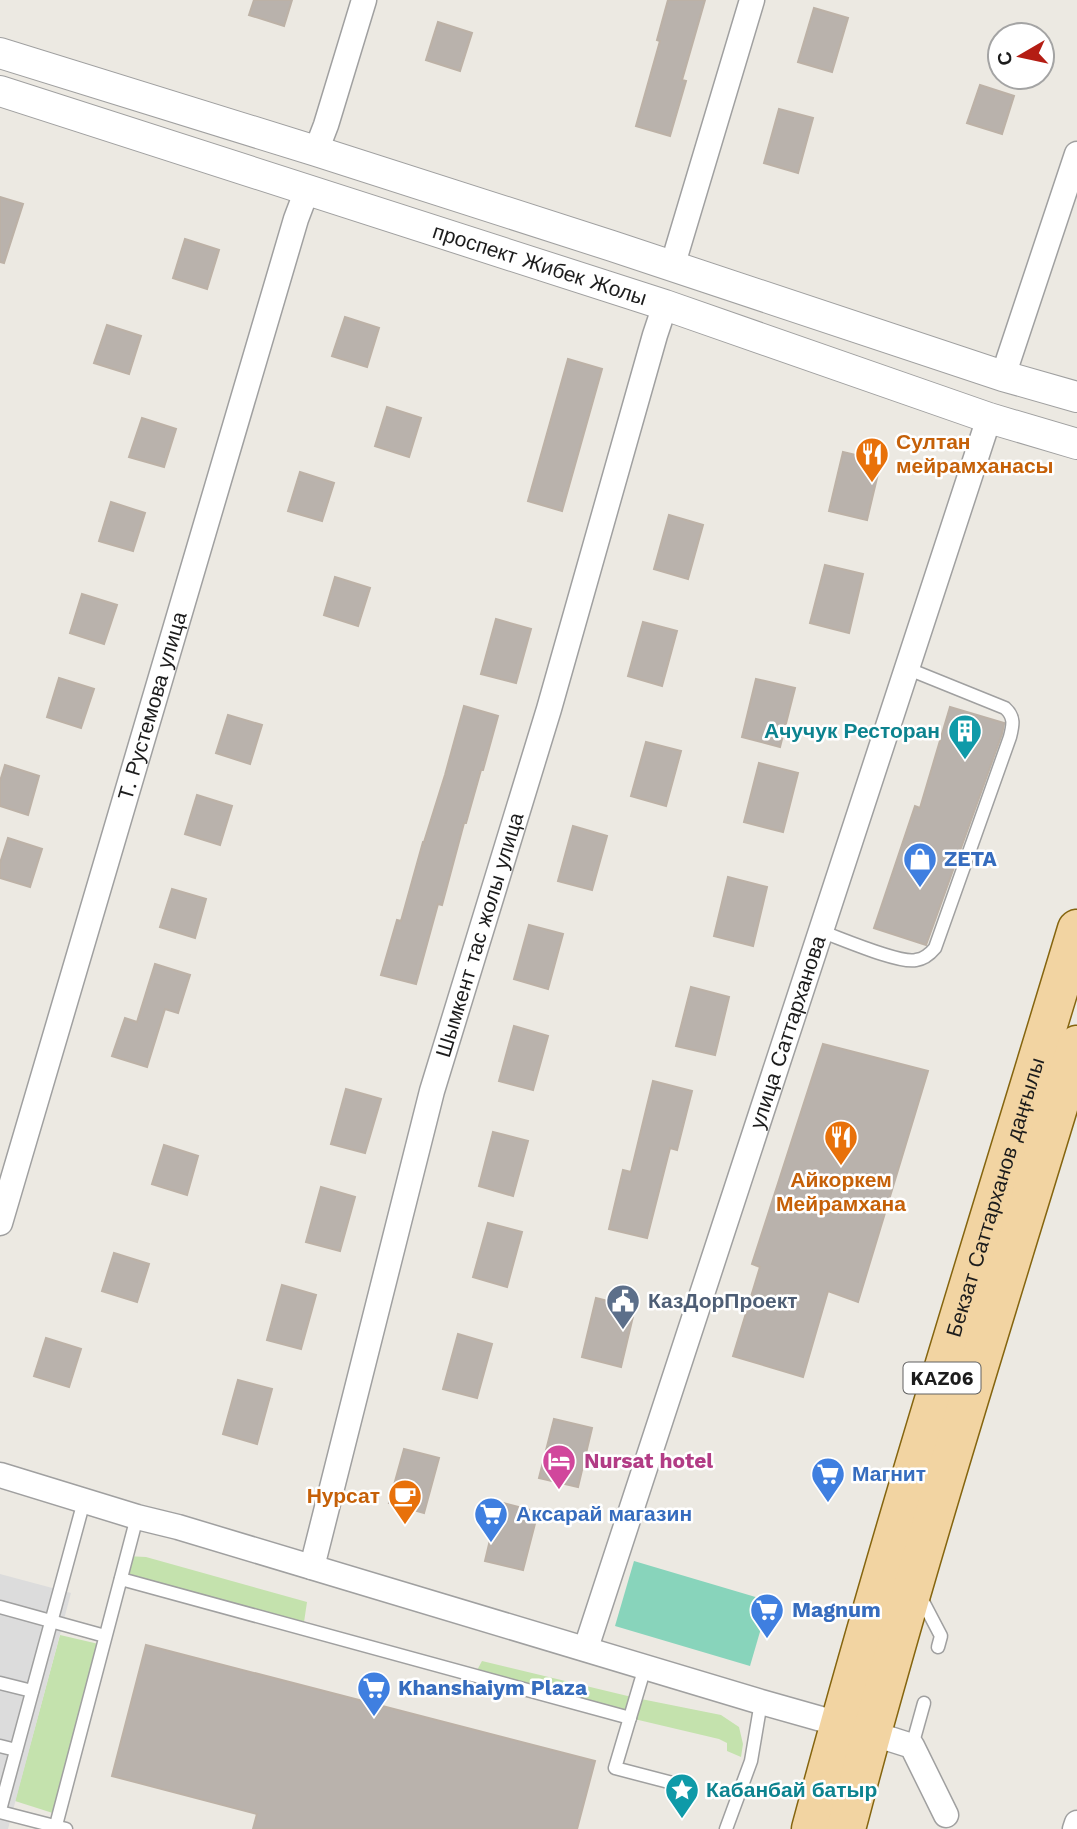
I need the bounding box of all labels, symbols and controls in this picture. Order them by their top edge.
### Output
north arrow [986,21,1056,91]
text: С [992,50,1017,67]
street label: проспект Жибек Жолы [430,218,650,310]
place label: Султан мейрамханасы [896,429,1054,478]
restaurant icon: Султан мейрамханасы [853,435,891,484]
street label: Т. Рустемова улица [112,608,192,803]
building icon: Ачучук Ресторан [946,712,984,761]
place label: Ачучук Ресторан [764,718,940,743]
street label: Шымкент тас жолы улица [430,809,529,1060]
shop icon: ZETA [901,840,939,889]
place label: ZETA [944,846,998,871]
street label: улица Саттарханова [744,932,831,1132]
street label: Бекзат Саттарханов даңғылы [941,1054,1049,1340]
restaurant icon: Айкоркем Мейрамхана [822,1118,860,1167]
place label: Айкоркем Мейрамхана [776,1167,906,1216]
public building icon: КазДорПроект [604,1282,642,1331]
place label: КазДорПроект [648,1288,798,1313]
road number: KАZ06 [904,1362,981,1394]
hotel icon: Nursat hotel [540,1442,578,1491]
place label: Nursat hotel [584,1448,713,1473]
supermarket icon: Магнит [809,1455,847,1504]
place label: Магнит [852,1461,926,1486]
cafe icon: Нурсат [386,1477,424,1526]
place label: Нурсат [307,1483,380,1508]
supermarket icon: Аксарай магазин [472,1495,510,1544]
place label: Аксарай магазин [516,1501,692,1526]
supermarket icon: Magnum [748,1591,786,1640]
place label: Magnum [792,1597,881,1622]
supermarket icon: Khanshaiym Plaza [355,1669,393,1718]
place label: Khanshaiym Plaza [398,1675,588,1700]
place icon: Кабанбай батыр [663,1771,701,1820]
place label: Кабанбай батыр [706,1777,877,1802]

